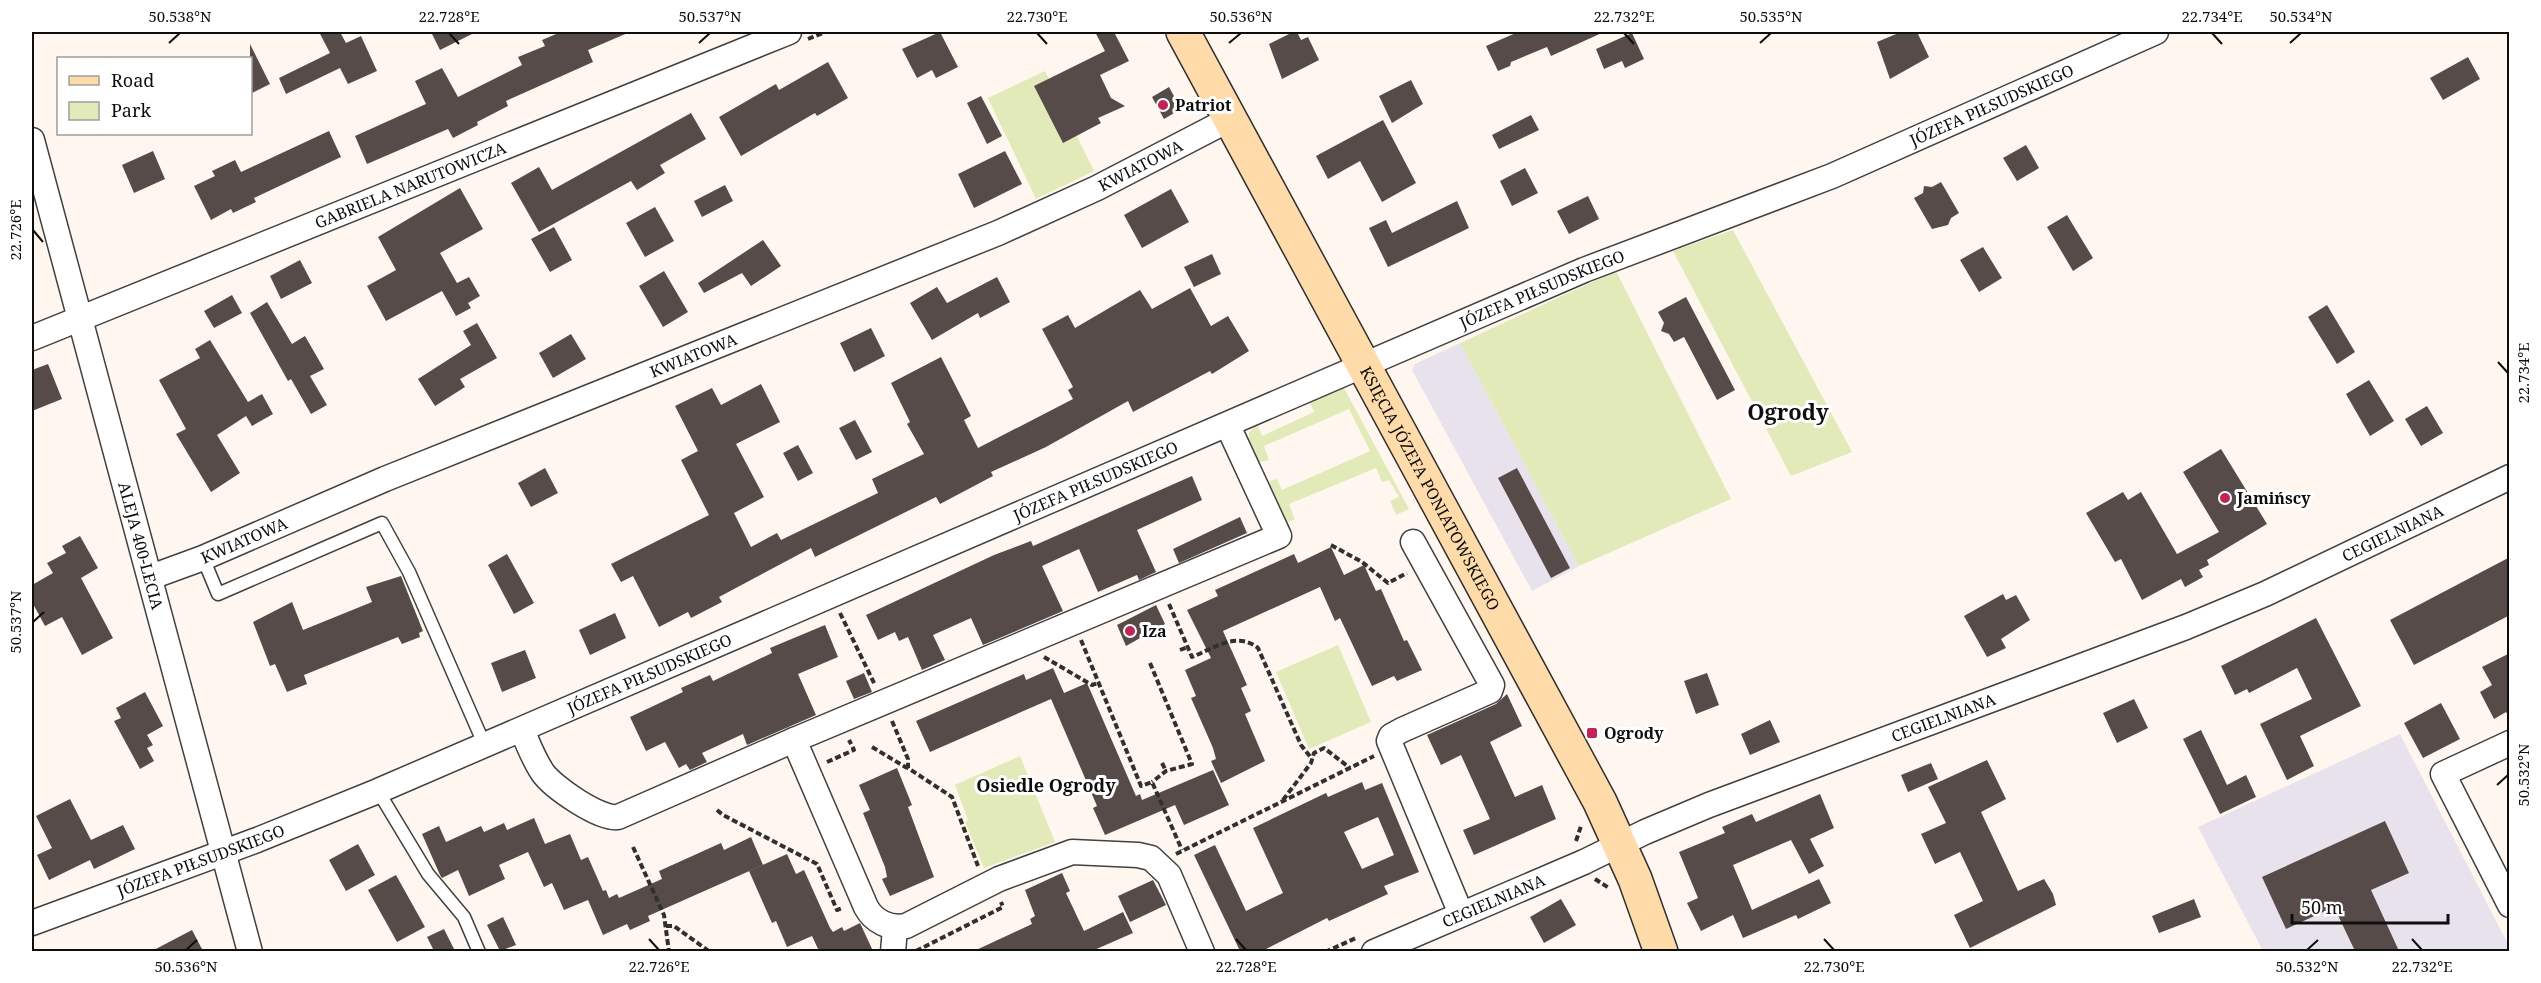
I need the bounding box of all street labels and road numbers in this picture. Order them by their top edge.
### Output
street label: JÓZEFA PIŁSUDSKIEGO [1905,59,2077,152]
street label: KWIATOWA [1094,134,1187,196]
street label: GABRIELA NARUTOWICZA [311,136,510,234]
street label: JÓZEFA PIŁSUDSKIEGO [1455,245,1628,334]
street label: KWIATOWA [646,328,741,383]
street label: KSIĘCIA JÓZEFA PONIATOWSKIEGO [1355,362,1505,614]
street label: JÓZEFA PIŁSUDSKIEGO [1009,436,1181,527]
street label: ALEJA 400-LECIA [113,479,169,613]
street label: CEGIELNIANA [2338,499,2448,567]
street label: KWIATOWA [197,512,291,569]
street label: JÓZEFA PIŁSUDSKIEGO [563,629,735,719]
street label: CEGIELNIANA [1888,688,1999,747]
street label: JÓZEFA PIŁSUDSKIEGO [113,819,288,902]
street label: CEGIELNIANA [1439,869,1549,933]

